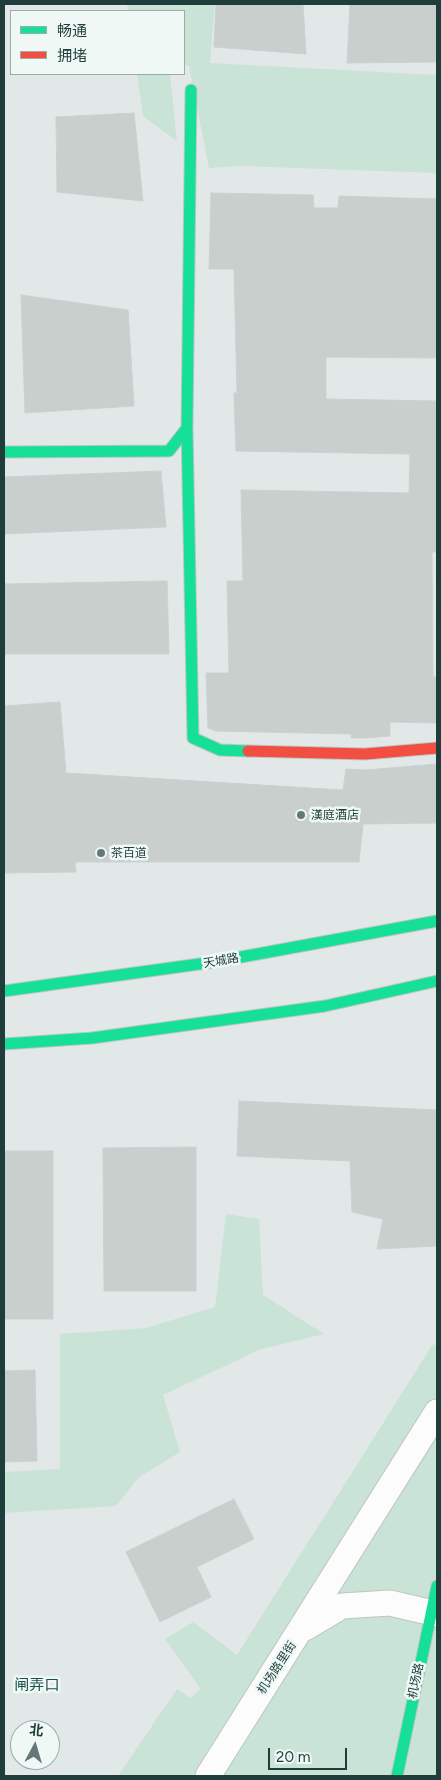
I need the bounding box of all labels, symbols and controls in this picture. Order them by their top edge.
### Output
legend [10,10,185,75]
text: 畅通 [57,22,87,40]
text: 拥堵 [57,47,87,65]
place label: 漢庭酒店 [311,808,359,822]
marker: 漢庭酒店 [295,809,307,821]
place label: 茶百道 [111,846,147,860]
marker: 茶百道 [95,847,107,859]
street label: 天城路 [202,951,240,971]
street label: 机场路里街 [255,1639,299,1697]
street label: 机场路 [405,1662,427,1700]
district label: 闸弄口 [15,1677,59,1695]
north arrow [10,1720,60,1770]
text: 北 [29,1721,44,1740]
scale bar [271,1738,350,1770]
text: 20 m [276,1748,310,1766]

